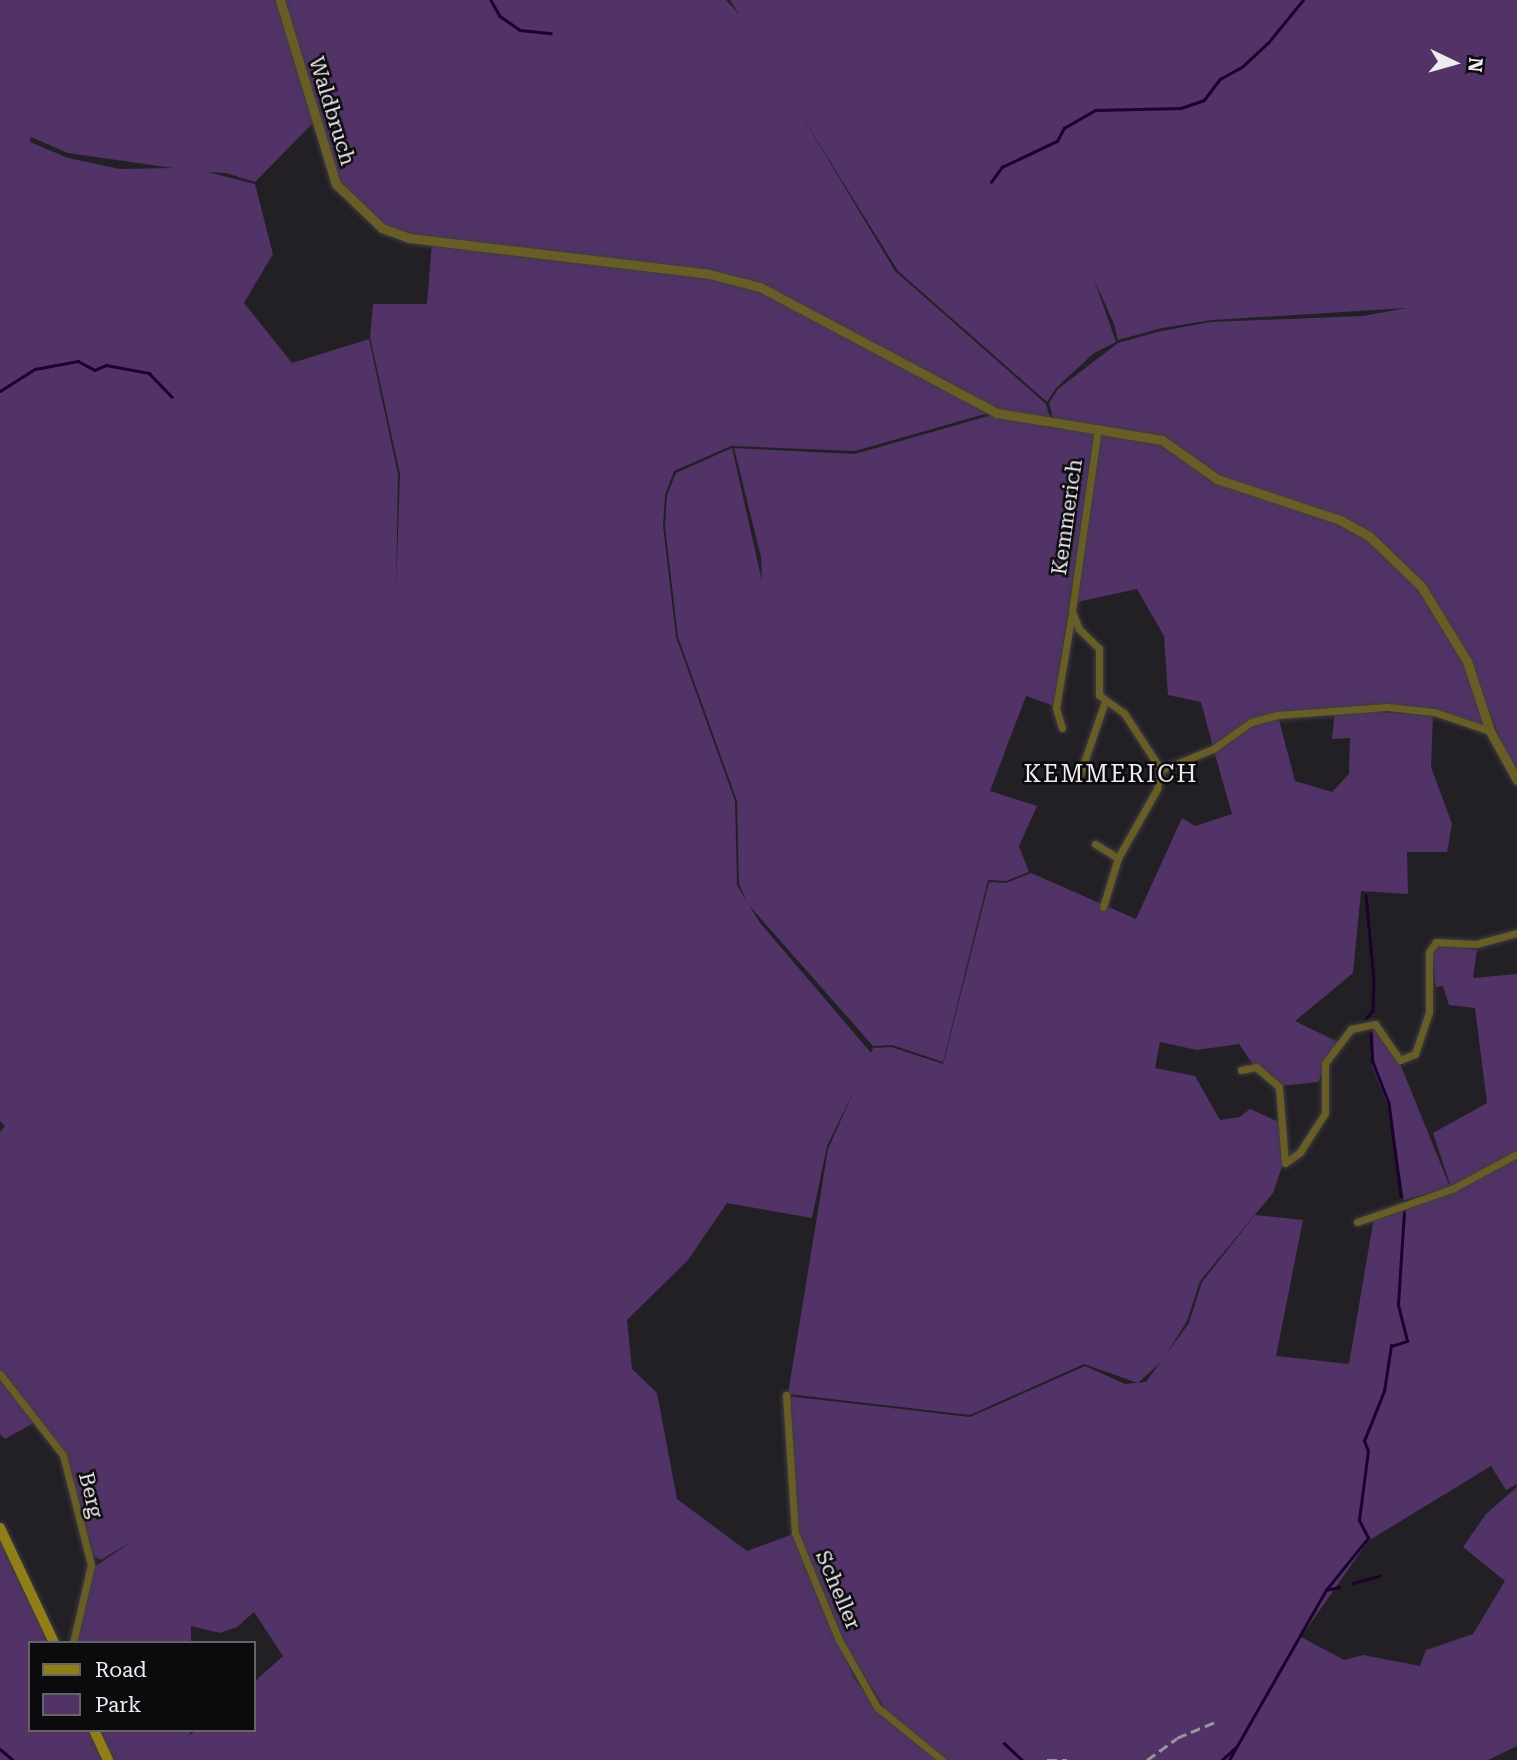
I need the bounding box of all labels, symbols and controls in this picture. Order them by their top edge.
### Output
north arrow [1419,28,1489,98]
street label: Waldbruch [304,54,360,168]
text: N [1463,57,1488,73]
street label: Kemmerich [1046,457,1088,577]
district label: KEMMERICH [1025,761,1197,789]
street label: Berg [73,1470,109,1520]
street label: Scheller [810,1547,866,1633]
legend [28,1641,256,1732]
text: Road [95,1658,147,1682]
text: Park [95,1693,141,1717]

